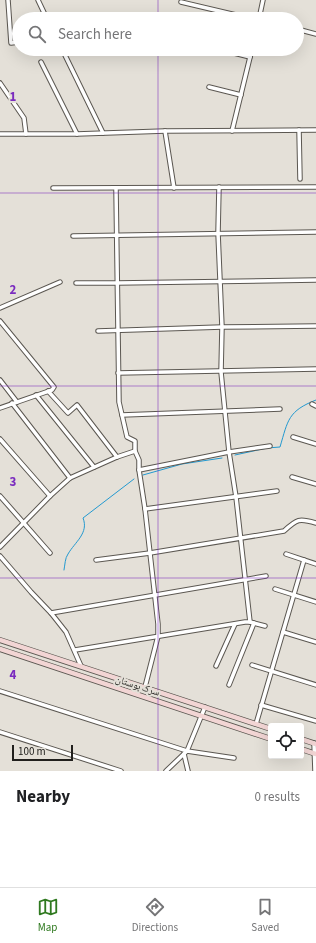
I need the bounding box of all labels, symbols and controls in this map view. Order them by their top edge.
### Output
search box [12,12,304,56]
icon: search [26,23,48,45]
text: Search here [58,24,132,45]
text: 1 [10,88,17,106]
text: 2 [10,281,17,299]
text: 3 [10,473,17,491]
text: 4 [10,666,17,684]
street label: سرک بوستان [114,672,162,700]
map controls [268,723,304,759]
button: locate [268,723,304,759]
scale bar [12,743,73,762]
text: 100 m [18,744,46,759]
text: Nearby [16,785,70,809]
text: 0 results [255,788,300,806]
tab: Map [37,896,59,935]
tab: Directions [132,896,178,935]
tab: Saved [251,896,279,935]

